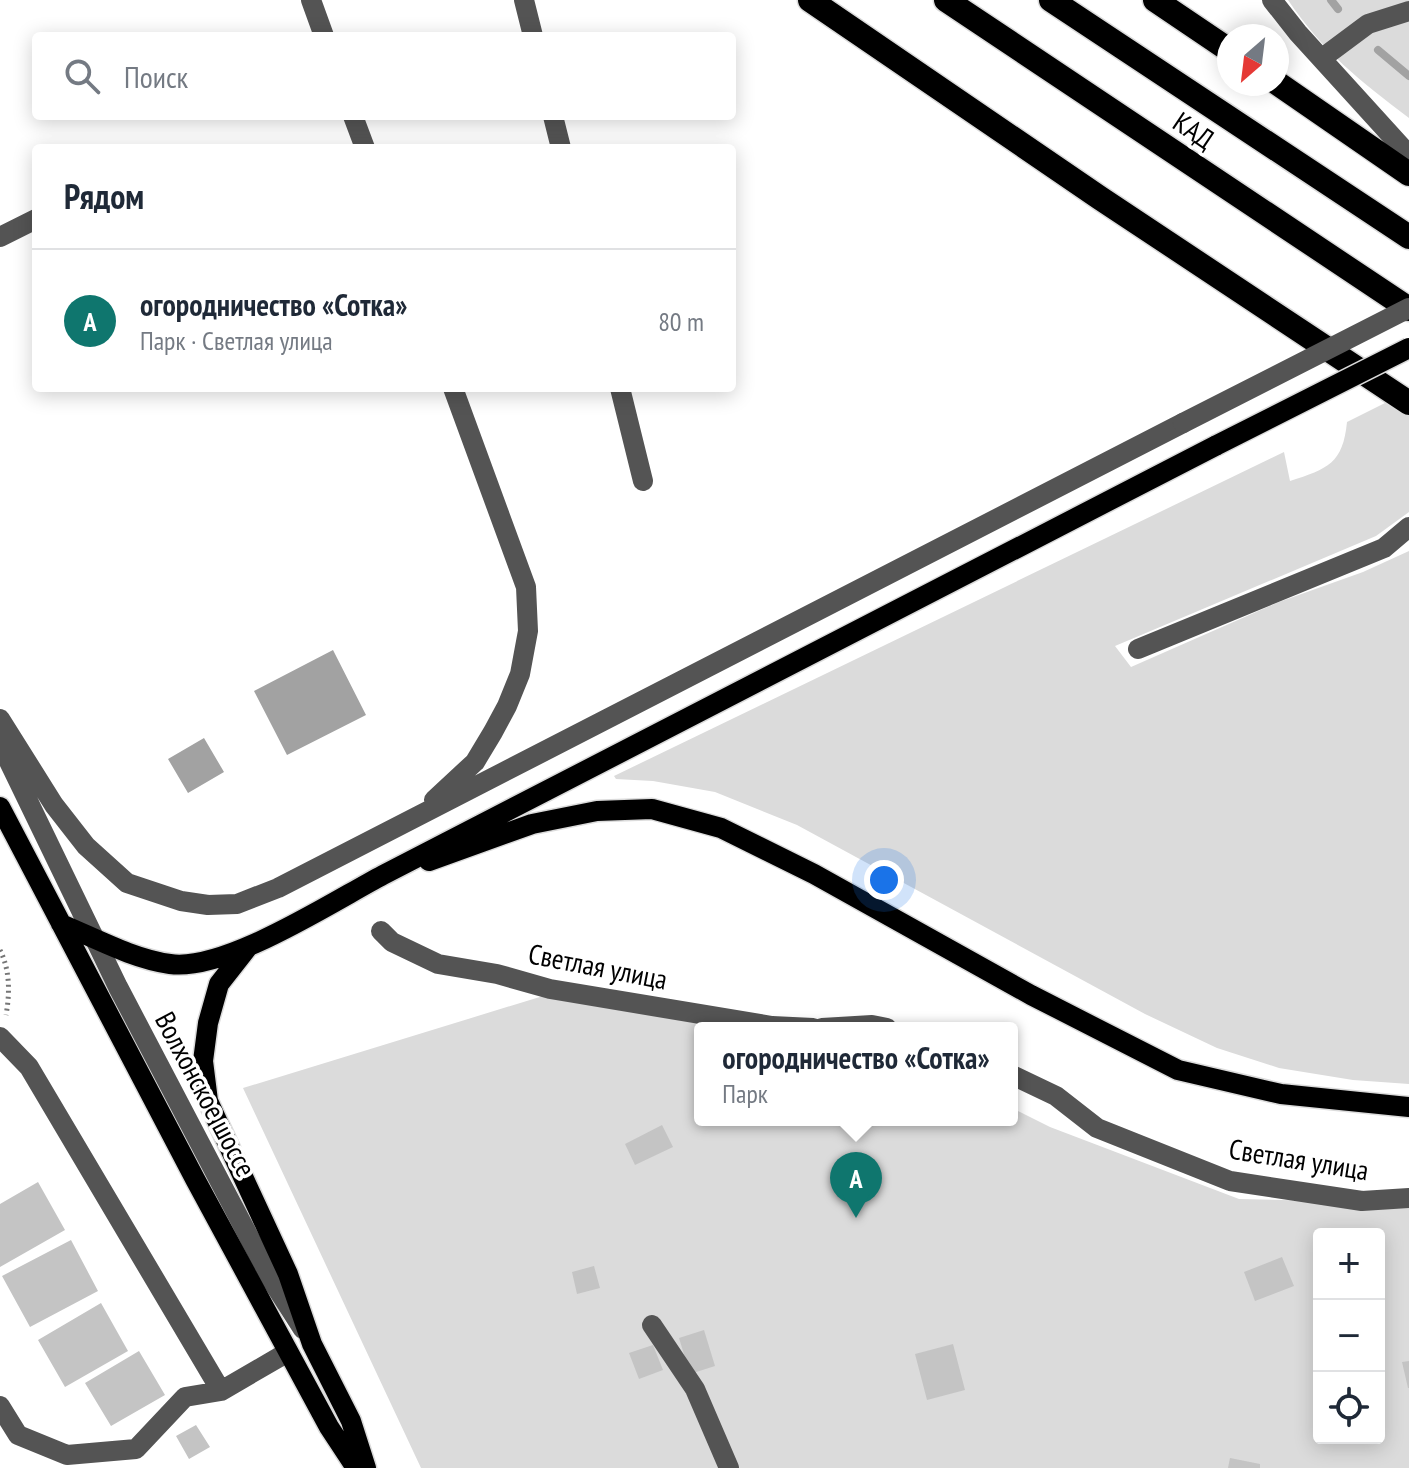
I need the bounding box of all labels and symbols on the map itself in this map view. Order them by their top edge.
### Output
north arrow [1217,24,1289,96]
street label: КАД [1166,103,1222,157]
your location [864,860,904,900]
street label: Светлая улица [525,934,671,998]
street label: Волхонское шоссе [147,1005,265,1183]
street label: Светлая улица [1227,1130,1371,1188]
pin: A [830,1152,882,1218]

